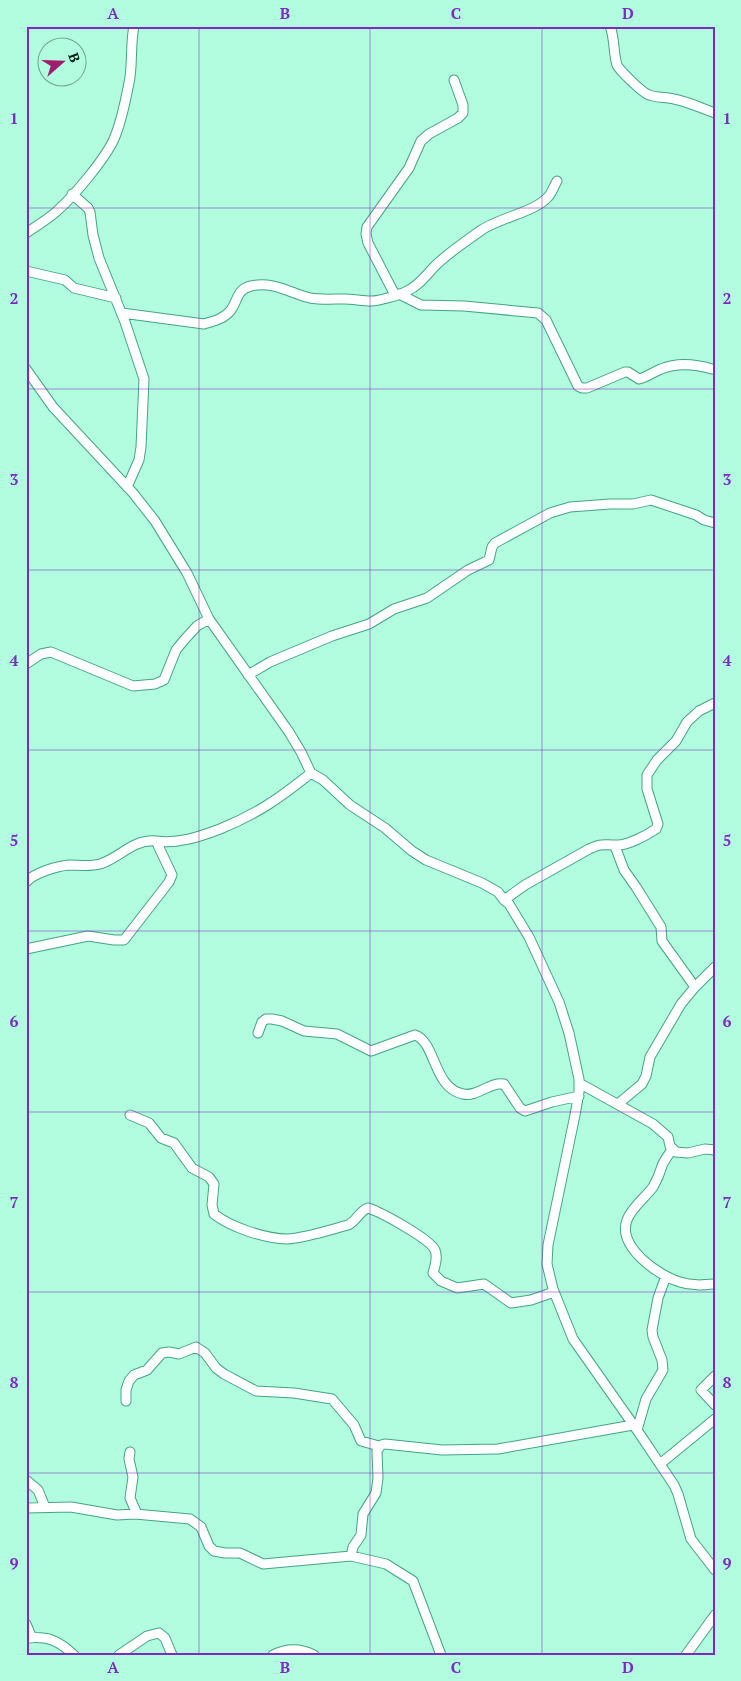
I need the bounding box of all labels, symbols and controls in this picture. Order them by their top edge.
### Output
text: A [107,2,119,24]
text: B [280,2,290,24]
text: C [451,2,461,24]
text: D [622,2,634,24]
north arrow [38,38,88,88]
text: B [64,50,85,65]
text: 1 [9,107,19,129]
text: 1 [722,107,732,129]
text: 2 [9,287,19,309]
text: 2 [722,287,732,309]
text: 3 [9,468,19,490]
text: 3 [722,468,732,490]
text: 4 [9,649,19,671]
text: 4 [722,649,732,671]
text: 5 [9,829,19,851]
text: 5 [722,829,732,851]
text: 6 [9,1010,19,1032]
text: 6 [722,1010,732,1032]
text: 7 [9,1191,19,1213]
text: 7 [722,1191,732,1213]
text: 8 [9,1371,19,1393]
text: 8 [722,1371,732,1393]
text: 9 [9,1552,19,1574]
text: 9 [722,1552,732,1574]
text: A [107,1656,119,1678]
text: B [280,1656,290,1678]
text: C [451,1656,461,1678]
text: D [622,1656,634,1678]

